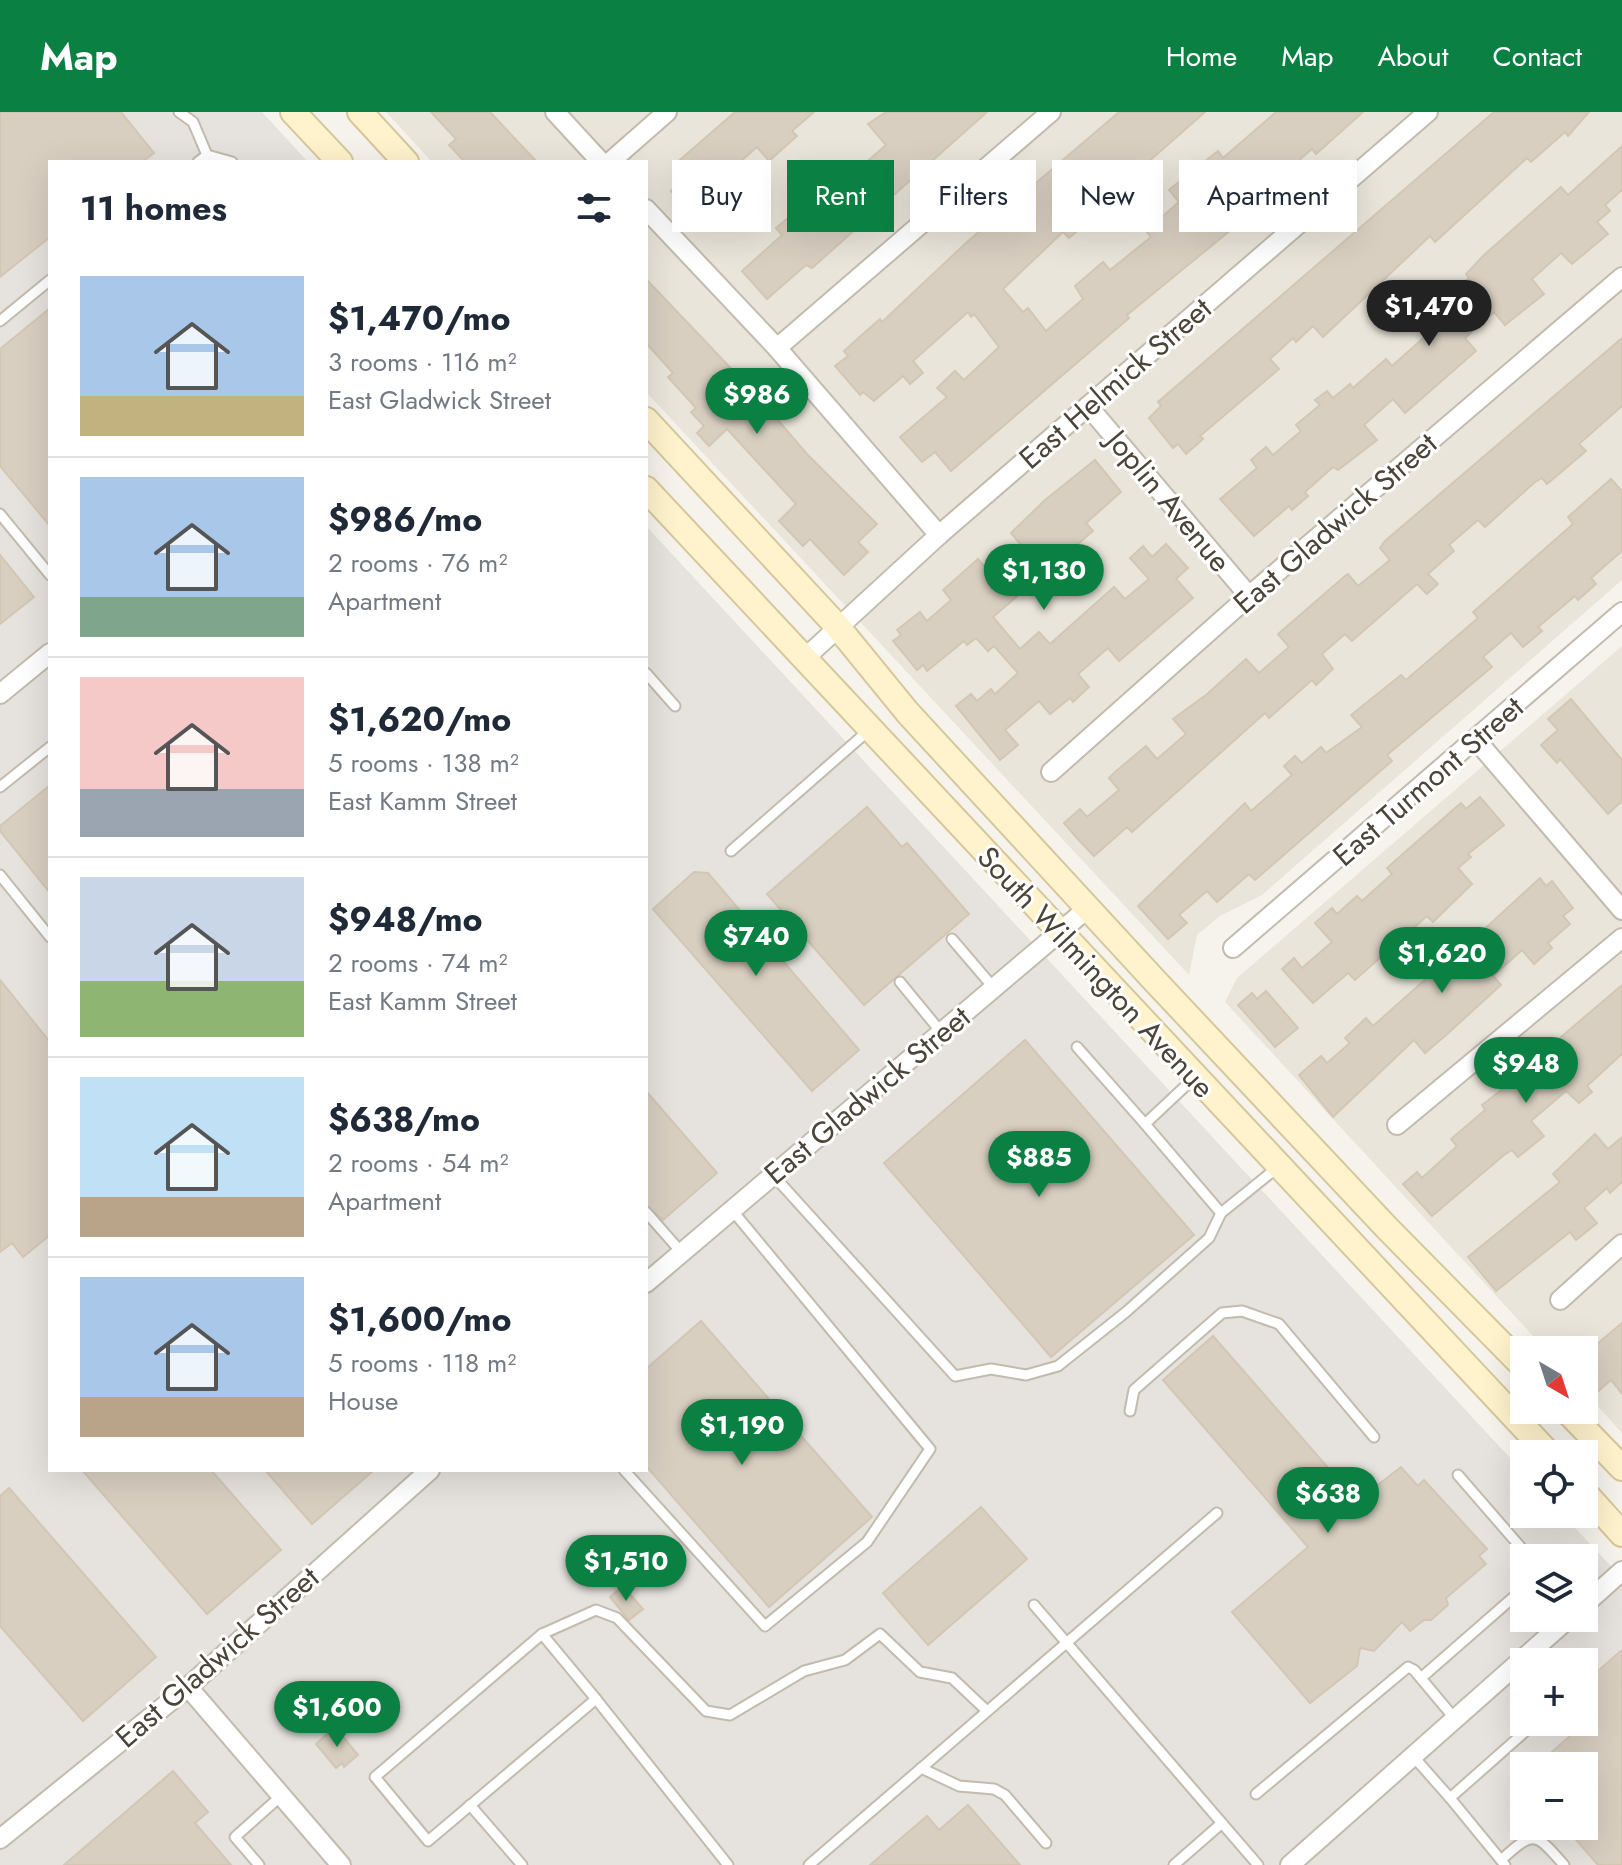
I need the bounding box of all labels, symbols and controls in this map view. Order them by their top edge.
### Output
text: Map [40,29,118,84]
text: Home [1166,36,1237,77]
text: Map [1281,36,1333,77]
text: About [1377,36,1449,77]
text: Contact [1493,36,1582,77]
chip: Buy [672,160,771,232]
chip: Rent [787,160,894,232]
chip: Filters [910,160,1036,232]
chip: New [1052,160,1163,232]
chip: Apartment [1179,160,1357,232]
text: 11 homes [80,184,227,233]
icon: filters [572,186,616,230]
pin: $1,470 [1364,280,1494,348]
street label: East Helmick Street [1009,287,1221,479]
text: $1,470 [1385,287,1473,325]
text: $1,470/mo [328,294,510,343]
icon: home [144,308,240,404]
text: 3 rooms · 116 m² [328,343,517,381]
pin: $986 [710,368,804,436]
text: $986 [723,375,791,413]
text: East Gladwick Street [328,381,551,419]
street label: Joplin Avenue [1094,418,1241,581]
street label: East Gladwick Street [1224,422,1447,624]
text: $986/mo [328,495,482,544]
icon: home [144,509,240,605]
text: 2 rooms · 76 m² [328,544,507,582]
pin: $1,130 [979,544,1109,612]
text: $1,130 [1002,551,1086,589]
text: Apartment [328,582,441,620]
street label: East Turmont Street [1323,685,1533,876]
text: $1,620/mo [328,695,511,744]
icon: home [144,709,240,805]
text: 5 rooms · 138 m² [328,744,519,782]
text: East Kamm Street [328,782,517,820]
street label: South Wilmington Avenue [967,836,1225,1108]
text: $948/mo [328,895,483,944]
icon: home [144,909,240,1005]
pin: $740 [709,910,803,978]
text: $740 [722,917,790,955]
pin: $1,620 [1377,927,1507,995]
text: $1,620 [1397,934,1487,972]
text: 2 rooms · 74 m² [328,944,508,982]
text: East Kamm Street [328,982,517,1020]
street label: East Gladwick Street [755,995,980,1194]
pin: $948 [1479,1037,1573,1105]
text: $948 [1492,1044,1560,1082]
text: $638/mo [328,1095,480,1144]
icon: home [144,1109,240,1205]
pin: $885 [992,1131,1086,1199]
text: $885 [1006,1138,1072,1176]
text: 2 rooms · 54 m² [328,1144,509,1182]
text: Apartment [328,1182,441,1220]
text: $1,600/mo [328,1295,511,1344]
icon: home [144,1309,240,1405]
north arrow [1510,1336,1598,1424]
map controls [1510,1336,1598,1840]
text: 5 rooms · 118 m² [328,1344,516,1382]
text: House [328,1382,398,1420]
pin: $1,190 [677,1399,807,1467]
text: $1,190 [699,1406,785,1444]
button: locate [1510,1440,1598,1528]
pin: $638 [1281,1467,1375,1535]
text: $638 [1295,1474,1361,1512]
pin: $1,510 [561,1535,691,1603]
text: $1,510 [583,1542,669,1580]
button: layers [1510,1544,1598,1632]
street label: East Gladwick Street [106,1556,329,1758]
button: + [1510,1648,1598,1736]
pin: $1,600 [272,1681,402,1749]
text: $1,600 [292,1688,382,1726]
button: − [1510,1752,1598,1840]

